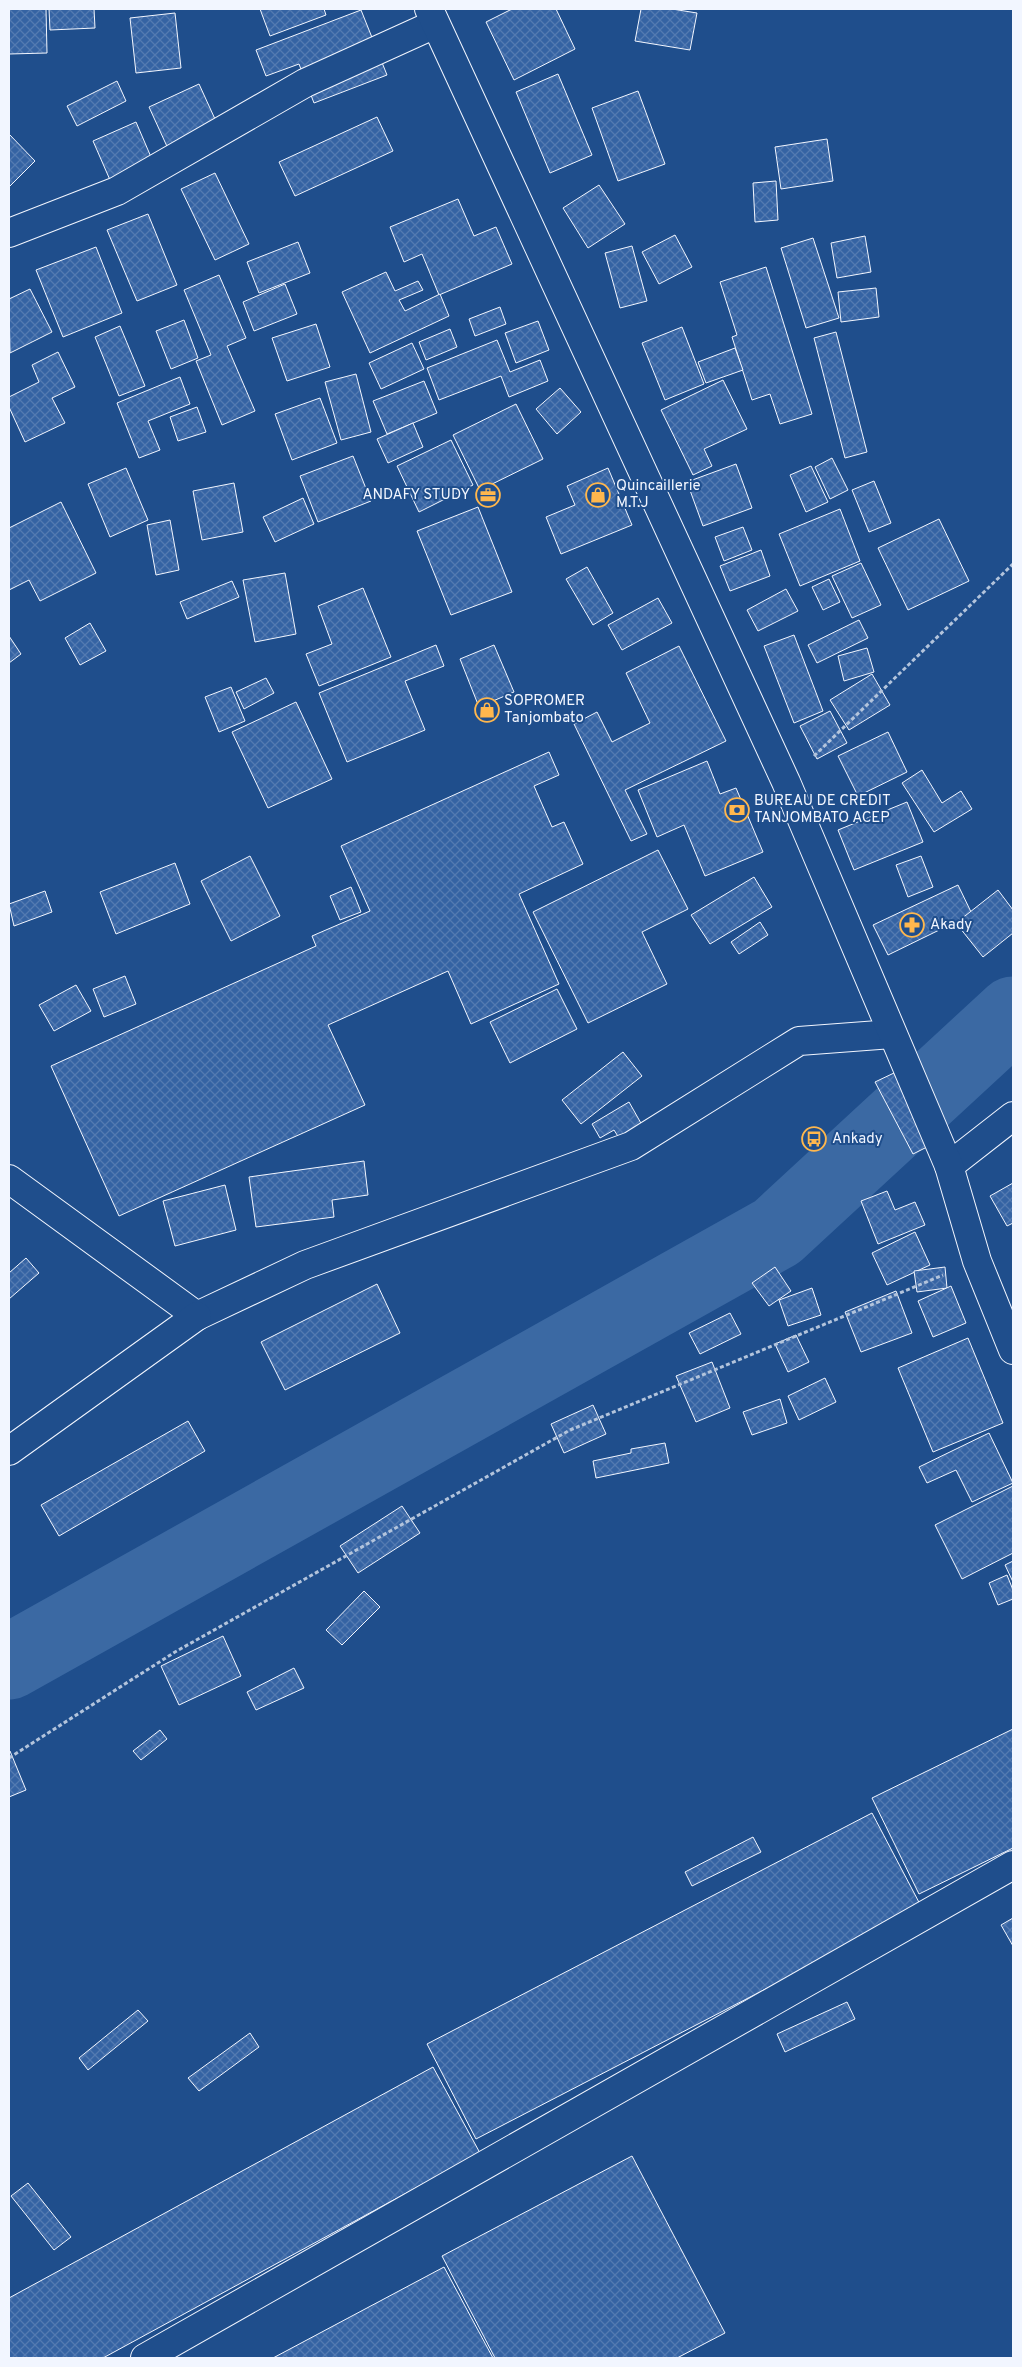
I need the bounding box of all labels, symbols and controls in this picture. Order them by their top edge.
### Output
place label: Quincaillerie M.T.J [616,477,701,513]
office icon: ANDAFY STUDY [475,482,501,508]
shop icon: Quincaillerie M.T.J [585,482,611,508]
place label: ANDAFY STUDY [363,486,470,505]
place label: SOPROMER Tanjombato [504,692,585,728]
shop icon: SOPROMER Tanjombato [474,697,500,723]
place label: BUREAU DE CREDIT TANJOMBATO ACEP [754,792,891,828]
bank icon: BUREAU DE CREDIT TANJOMBATO ACEP [724,797,750,823]
pharmacy icon: Akady [899,912,925,938]
place label: Akady [930,916,972,935]
bus stop icon: Ankady [801,1126,827,1152]
place label: Ankady [832,1130,883,1149]

